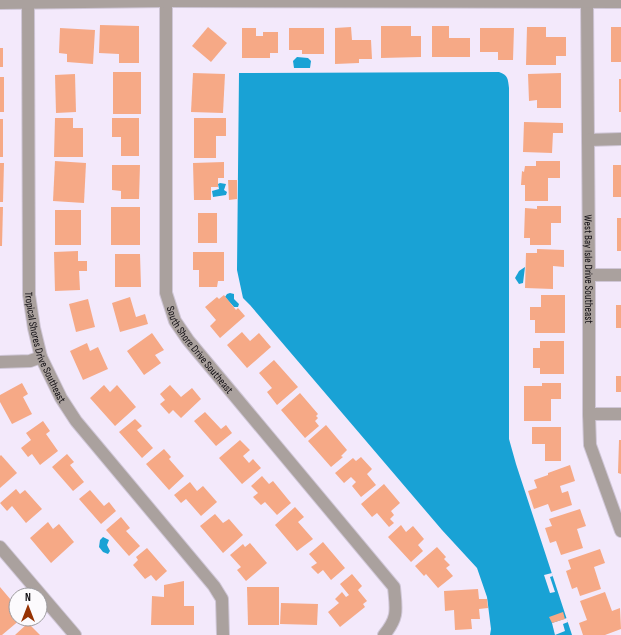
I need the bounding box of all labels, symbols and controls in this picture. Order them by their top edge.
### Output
street label: West Bay Isle Drive Southeast [582,214,596,324]
street label: Tropical Shores Drive Southeast [22,292,69,406]
street label: South Shore Drive Southeast [164,304,237,397]
north arrow [8,587,48,627]
text: N [25,591,31,604]

